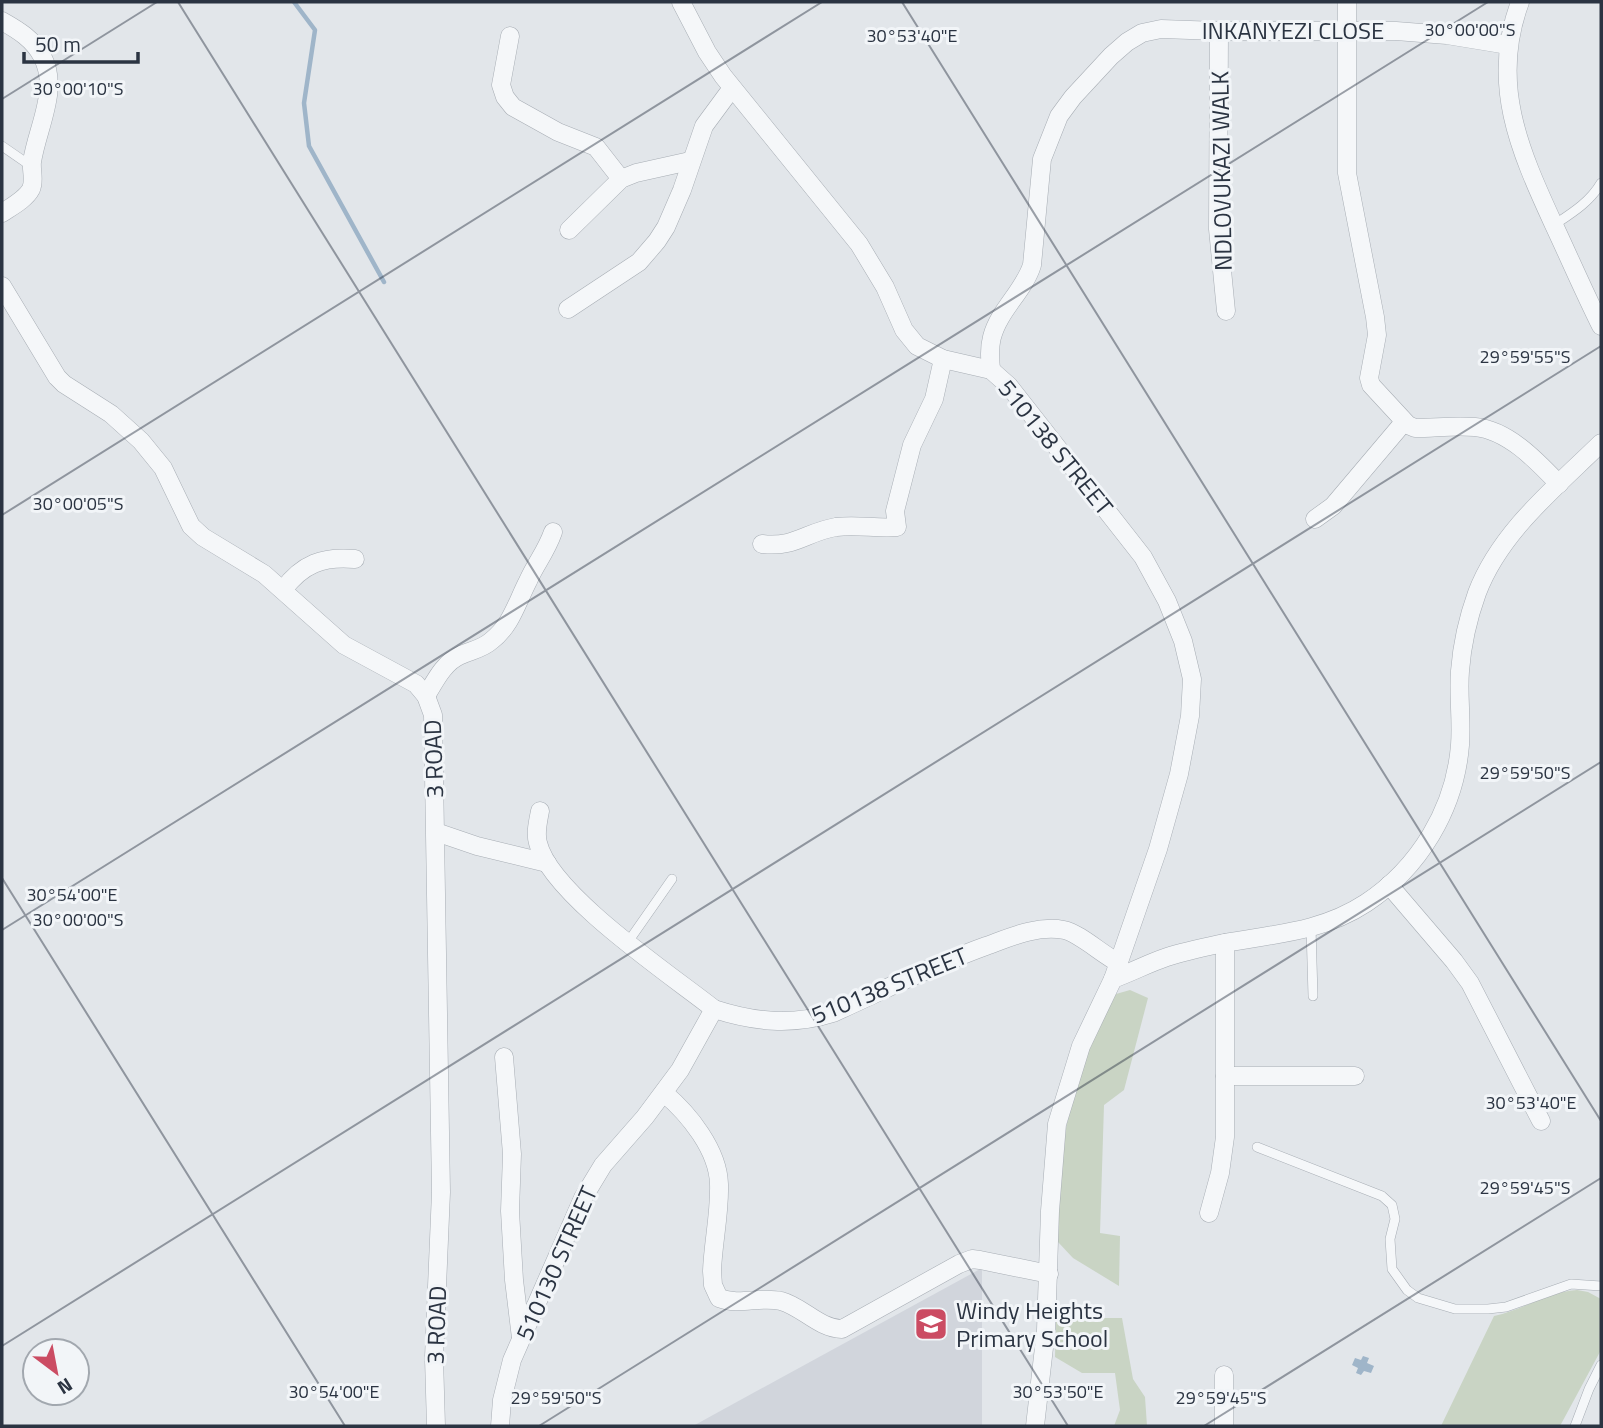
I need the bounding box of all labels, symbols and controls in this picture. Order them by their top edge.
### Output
street label: INKANYEZI CLOSE [1202,12,1384,48]
text: 30°00'00"S [1425,16,1515,43]
scale bar [24,21,138,65]
text: 30°53'40"E [867,22,958,49]
text: 50 m [35,28,81,60]
street label: NDLOVUKAZI WALK [1201,70,1241,271]
text: 30°00'10"S [33,75,123,102]
text: 29°59'55"S [1480,343,1570,370]
street label: 510138 STREET [990,371,1122,523]
text: 30°00'05"S [33,490,123,517]
street label: 3 ROAD [414,719,452,799]
text: 29°59'50"S [1480,759,1570,786]
text: 30°54'00"E [27,881,118,908]
text: 30°00'00"S [33,906,123,933]
street label: 510138 STREET [806,937,973,1033]
text: 30°53'40"E [1486,1089,1577,1116]
text: 29°59'45"S [1480,1174,1570,1201]
street label: 510130 STREET [506,1180,606,1346]
street label: 3 ROAD [417,1285,455,1365]
place label: Windy Heights Primary School [956,1292,1108,1356]
school or university icon: Windy Heights Primary School [912,1305,950,1343]
north arrow [21,1337,91,1407]
text: N [52,1371,79,1403]
text: 30°54'00"E [289,1378,380,1405]
text: 30°53'50"E [1013,1378,1104,1405]
text: 29°59'50"S [511,1384,601,1411]
text: 29°59'45"S [1176,1384,1266,1411]

